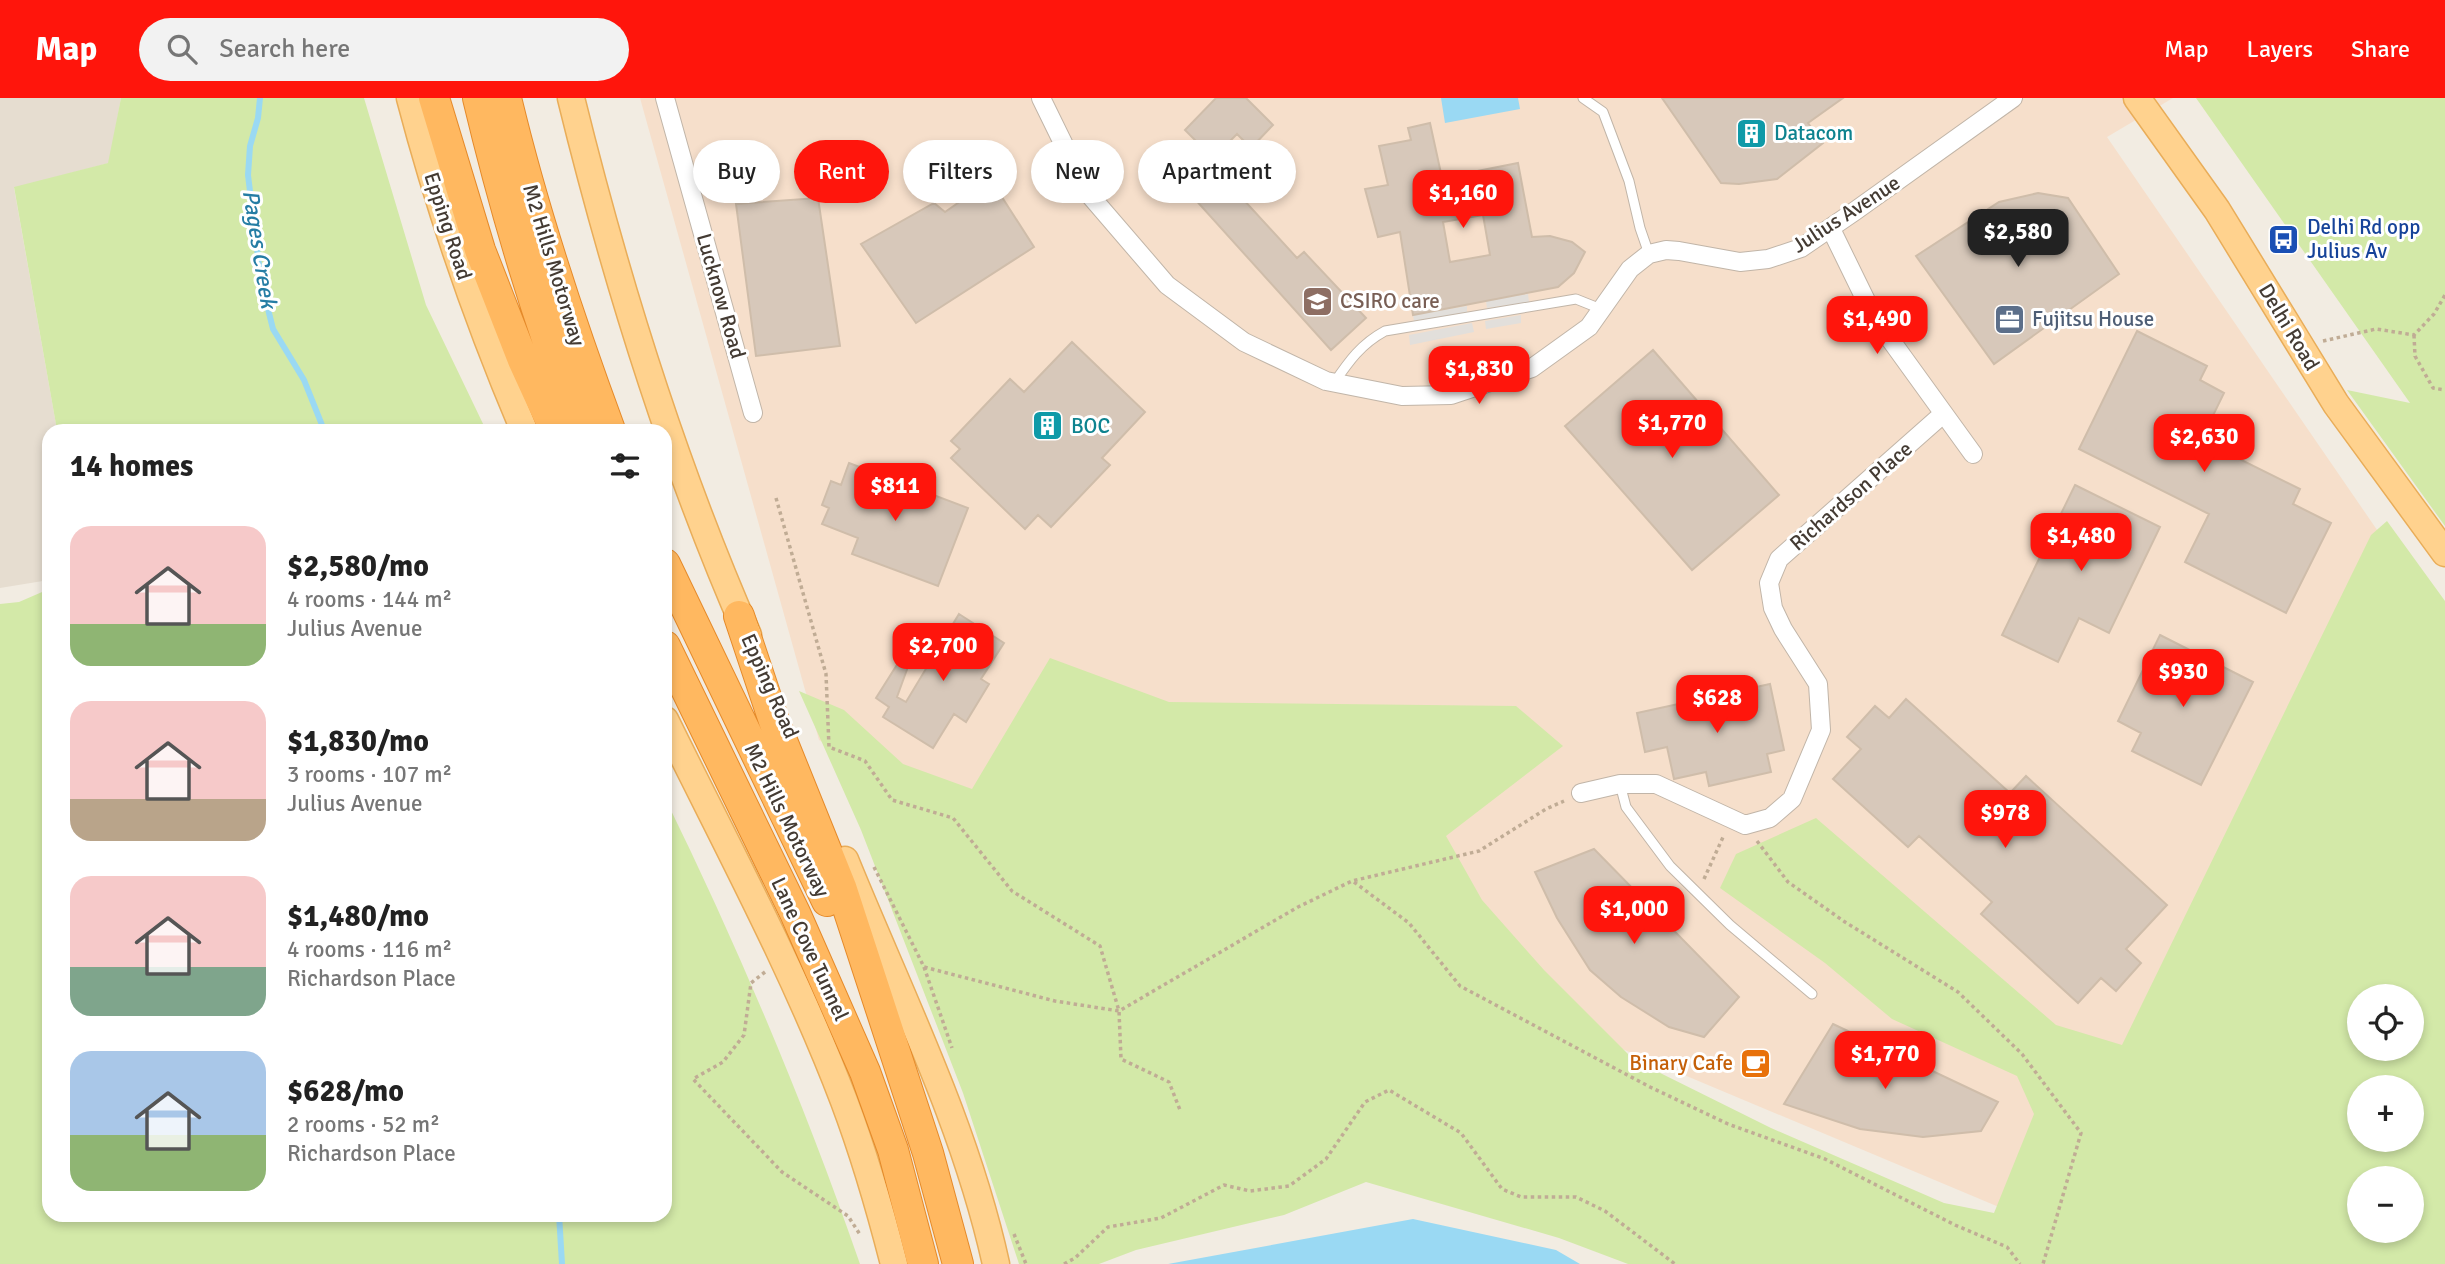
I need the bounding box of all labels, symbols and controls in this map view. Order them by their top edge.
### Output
search box [139,18,629,81]
text: Map [35,29,97,70]
icon: search [163,30,201,68]
text: Search here [219,33,350,65]
text: Map [2164,34,2209,64]
text: Layers [2247,34,2313,64]
text: Share [2351,34,2410,64]
building icon: Datacom [1734,116,1768,150]
place label: Datacom [1774,120,1853,146]
chip: Buy [693,140,780,203]
chip: Rent [794,140,889,203]
chip: Filters [903,140,1017,203]
chip: New [1031,140,1124,203]
chip: Apartment [1138,140,1296,203]
street label: Epping Road [418,169,478,283]
street label: Julius Avenue [1787,169,1905,259]
pin: $1,160 [1406,170,1520,230]
text: $1,160 [1429,178,1497,207]
street label: M2 Hills Motorway [517,181,591,349]
water label: Pages Creek [236,188,284,313]
pin: $2,580 [1961,209,2075,269]
place label: Delhi Rd opp Julius Av [2307,214,2420,264]
text: $2,580 [1984,217,2052,246]
bus stop icon: Delhi Rd opp Julius Av [2267,222,2301,256]
street label: Lucknow Road [691,230,751,362]
street label: Delhi Road [2253,279,2325,375]
school or university icon: CSIRO care [1300,284,1334,318]
place label: CSIRO care [1340,288,1440,314]
pin: $1,490 [1820,296,1934,356]
office icon: Fujitsu House [1992,302,2026,336]
text: $1,490 [1843,304,1911,333]
place label: Fujitsu House [2032,306,2154,332]
pin: $1,830 [1422,346,1536,406]
text: $1,830 [1445,354,1513,383]
pin: $1,770 [1615,400,1729,460]
text: $1,770 [1638,408,1706,437]
building icon: BOC [1031,409,1065,443]
place label: BOC [1071,413,1110,439]
pin: $2,630 [2147,414,2261,474]
text: $2,630 [2170,422,2238,451]
street label: Richardson Place [1784,436,1918,556]
icon: filters [606,447,644,485]
text: 14 homes [70,448,193,485]
pin: $811 [854,464,936,523]
text: $811 [870,471,920,500]
pin: $1,480 [2024,514,2138,573]
text: $1,480 [2047,521,2115,550]
text: $2,580/mo [287,548,429,585]
icon: home [126,554,210,638]
text: 4 rooms · 144 m² [287,585,452,614]
text: Julius Avenue [287,614,422,643]
pin: $2,700 [886,624,1000,683]
street label: Epping Road [735,630,805,742]
text: $2,700 [909,631,977,660]
pin: $930 [2142,650,2224,709]
text: $930 [2158,657,2208,686]
pin: $628 [1676,676,1758,735]
text: $628 [1692,683,1742,712]
text: $1,830/mo [287,723,429,760]
icon: home [126,729,210,813]
street label: M2 Hills Motorway [739,739,836,901]
text: 3 rooms · 107 m² [287,760,452,789]
text: Julius Avenue [287,789,422,818]
pin: $978 [1964,790,2046,850]
text: $978 [1980,798,2030,827]
street label: Lane Cove Tunnel [765,873,855,1025]
pin: $1,000 [1577,886,1691,946]
text: $1,000 [1600,894,1668,923]
text: $1,480/mo [287,898,429,935]
icon: home [126,904,210,988]
text: 4 rooms · 116 m² [287,935,452,964]
text: Richardson Place [287,964,456,993]
map controls [2347,984,2424,1243]
button: locate [2347,984,2424,1061]
pin: $1,770 [1828,1032,1942,1091]
text: $1,770 [1851,1039,1919,1068]
cafe icon: Binary Cafe [1739,1046,1773,1080]
place label: Binary Cafe [1629,1050,1733,1076]
text: $628/mo [287,1073,404,1110]
button: + [2347,1075,2424,1152]
icon: home [126,1079,210,1163]
text: 2 rooms · 52 m² [287,1110,440,1139]
text: Richardson Place [287,1139,456,1168]
button: − [2347,1166,2424,1243]

